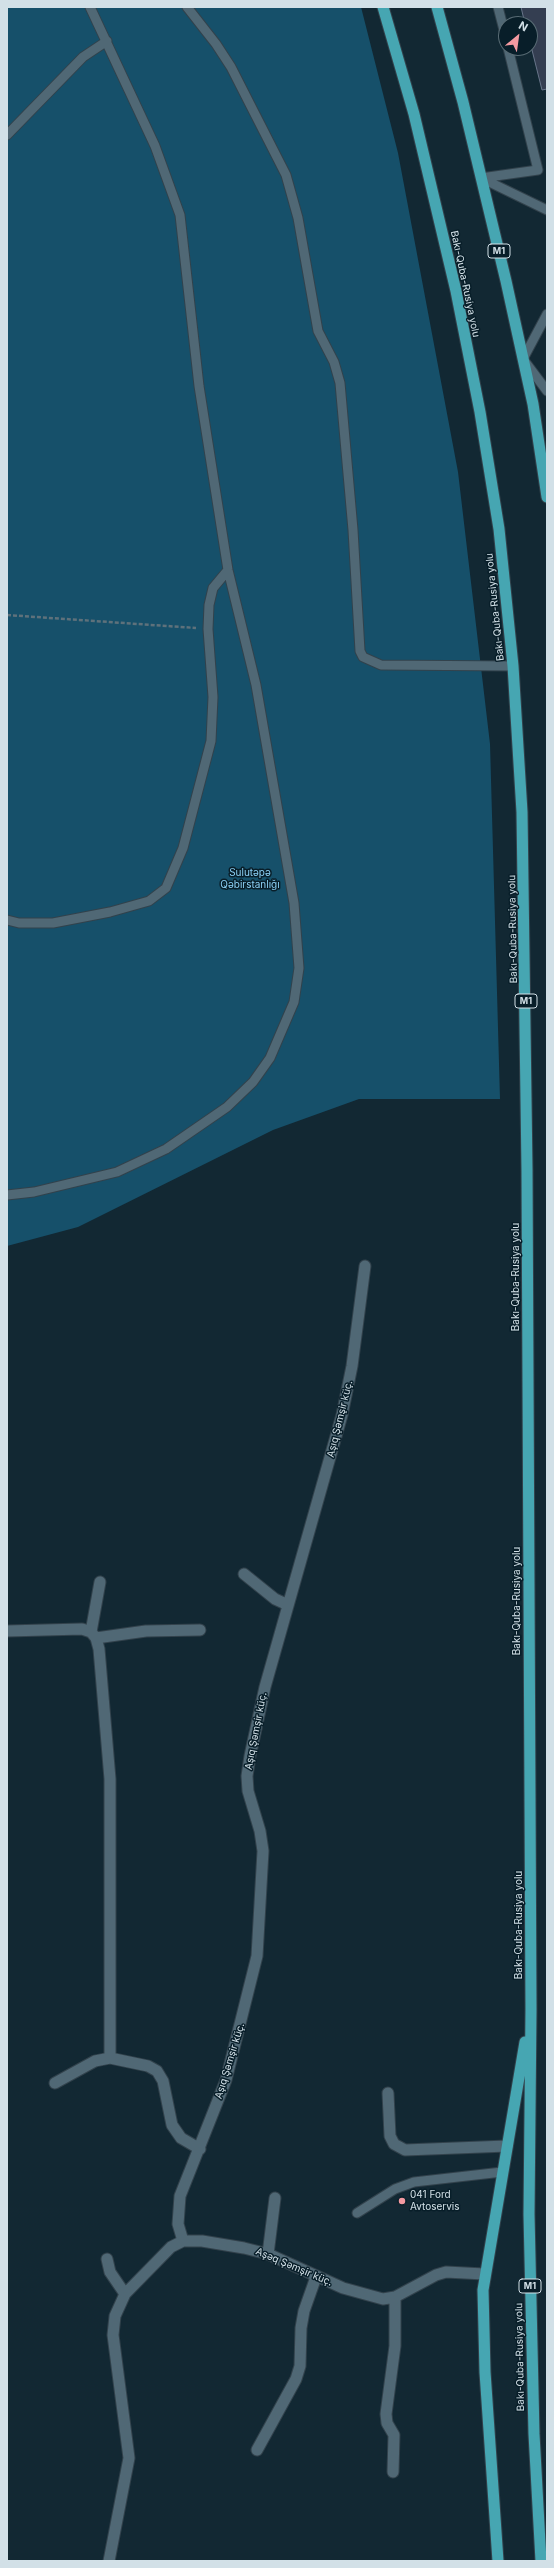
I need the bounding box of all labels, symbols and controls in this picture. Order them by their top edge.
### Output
north arrow [498,16,538,56]
text: N [516,18,530,35]
street label: Bakı-Quba-Rusiya yolu [448,230,482,338]
road number: M1 [488,244,510,258]
street label: Bakı-Quba-Rusiya yolu [483,552,507,662]
park label: Sulutəpə Qəbirstanlığı [220,867,280,890]
street label: Bakı-Quba-Rusiya yolu [506,875,520,983]
road number: M1 [515,994,537,1008]
street label: Bakı-Quba-Rusiya yolu [510,1223,522,1331]
street label: Aşıq Şəmşir küç. [325,1379,355,1459]
street label: Bakı-Quba-Rusiya yolu [511,1547,523,1655]
street label: Aşıq Şəmşir küç. [243,1691,269,1771]
street label: Bakı-Quba-Rusiya yolu [513,1871,525,1979]
street label: Aşıq Şəmşir küç. [213,2022,247,2100]
place label: 041 Ford Avtoservis [410,2189,460,2212]
marker: 041 Ford Avtoservis [397,2196,407,2206]
street label: Aşəq Şəmşir küç. [254,2245,334,2289]
road number: M1 [519,2279,541,2293]
street label: Bakı-Quba-Rusiya yolu [513,2303,527,2411]

